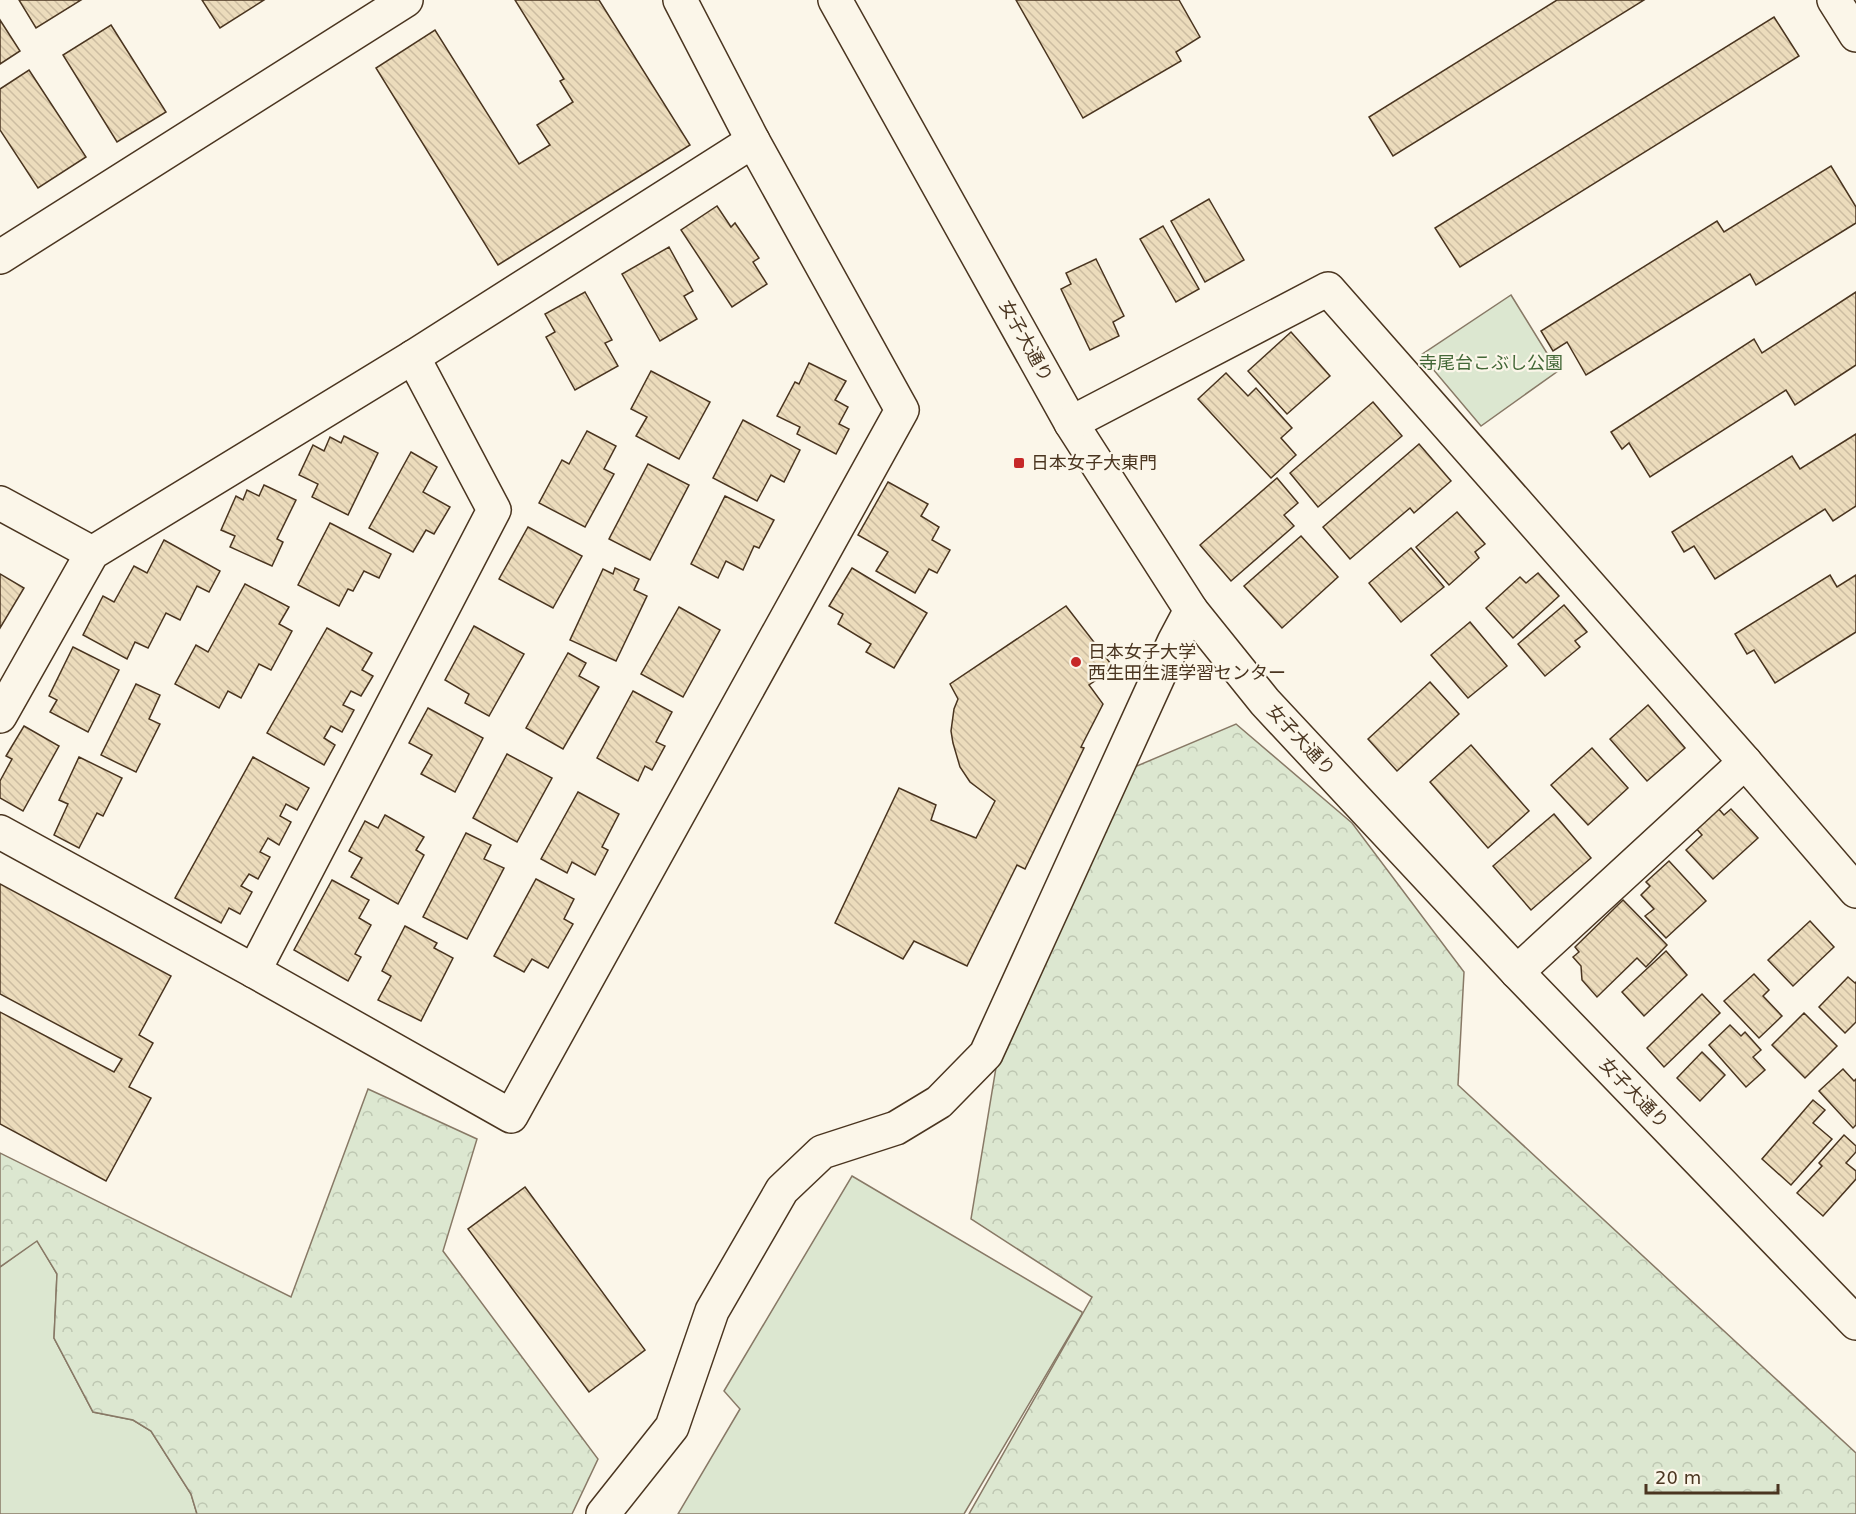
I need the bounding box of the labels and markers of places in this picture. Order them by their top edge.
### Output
place label: 日本女子大東門 [1031,452,1157,473]
marker: 日本女子大東門 [1012,456,1026,470]
place label: 日本女子大学 西生田生涯学習センター [1088,641,1286,683]
marker: 日本女子大学 西生田生涯学習センター [1069,655,1083,669]

